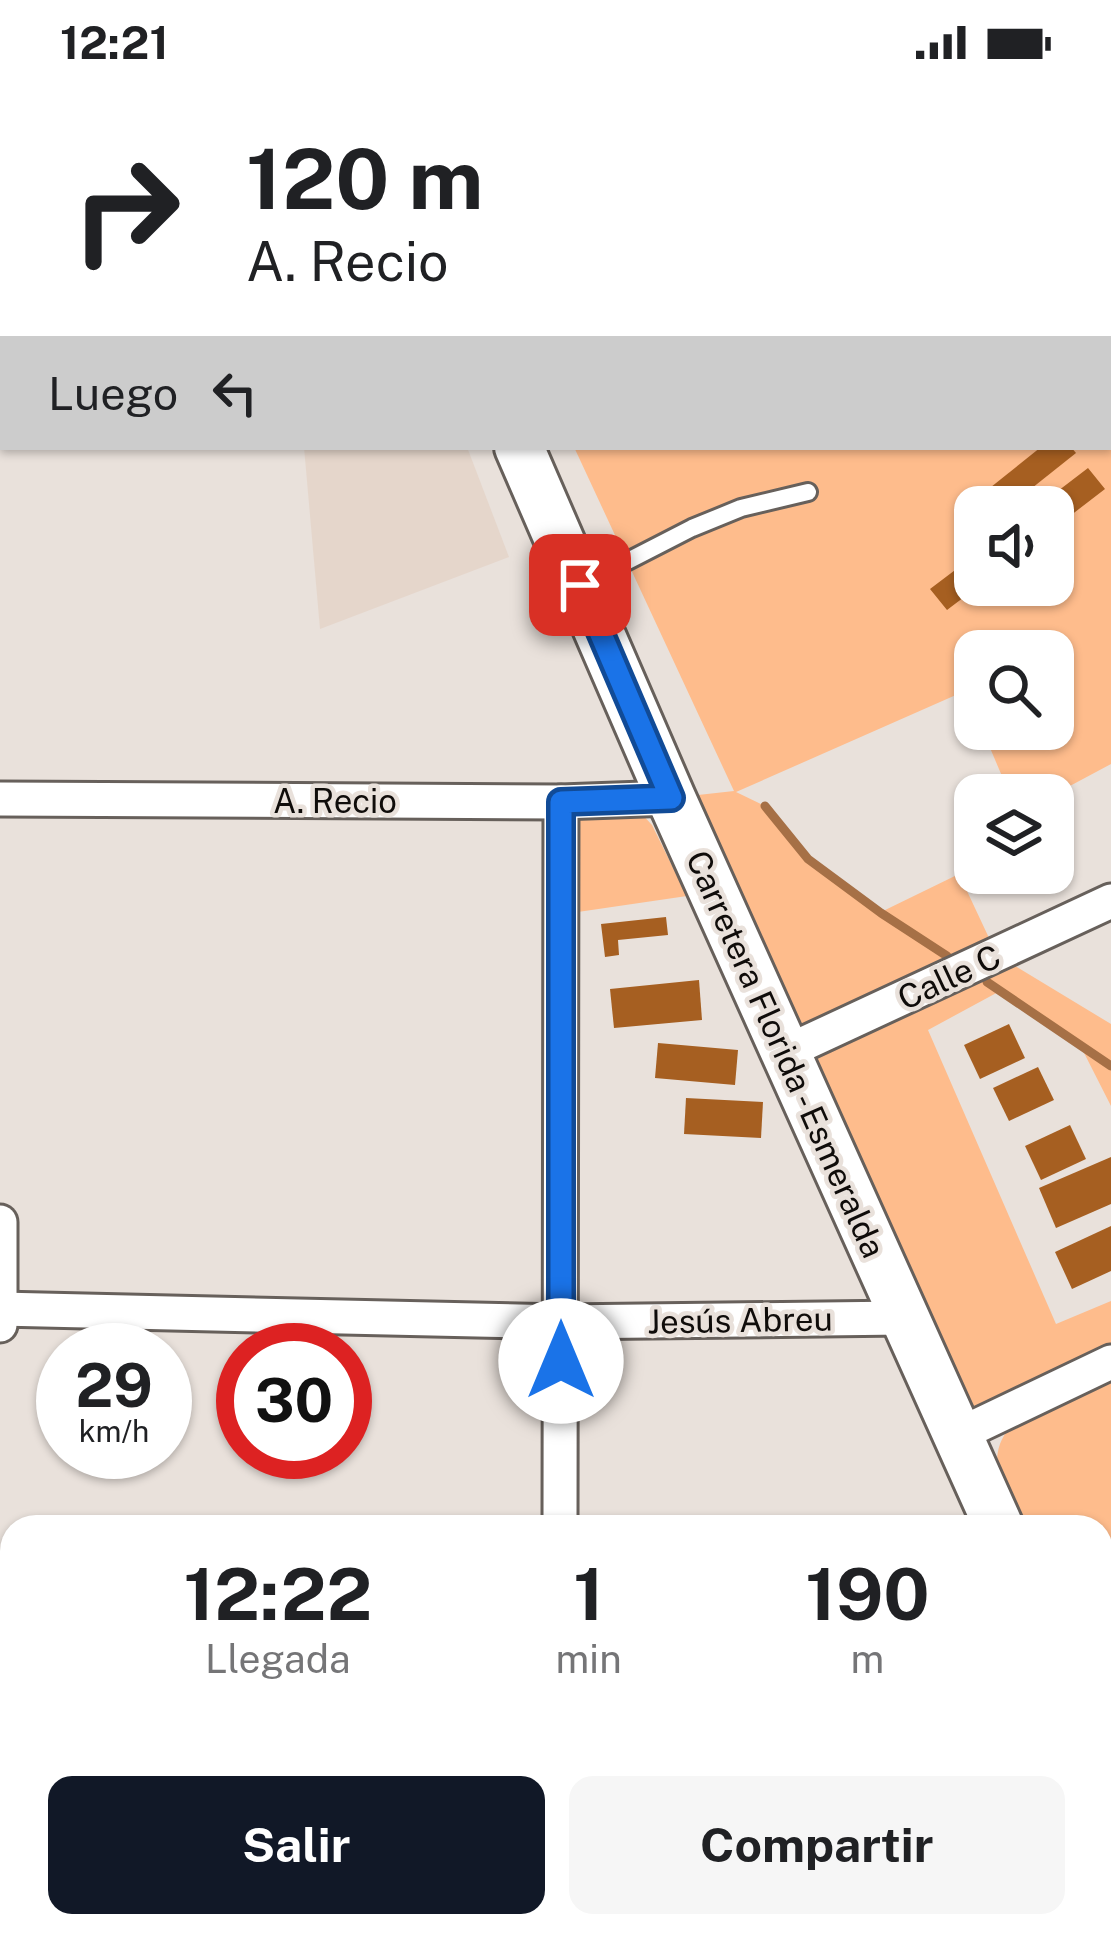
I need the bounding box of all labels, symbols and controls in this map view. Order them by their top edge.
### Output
text: 12:21 [60,16,169,69]
text: 120 m [246,129,484,228]
icon: right [48,132,204,288]
text: A. Recio [246,230,449,293]
icon: left [202,360,268,426]
text: Luego [48,367,178,420]
map controls [954,486,1074,894]
button: sound [954,486,1074,606]
pin [529,534,631,636]
icon: arrive [547,552,613,618]
button: search [954,630,1074,750]
button: layers [954,774,1074,894]
street label: A. Recio [273,782,397,820]
street label: Carretera Florida - Esmeralda [679,845,893,1263]
street label: Calle C [892,937,1006,1017]
position arrow [498,1298,624,1424]
street label: Jesús Abreu [647,1299,833,1341]
speed limit sign: 30 [216,1323,372,1479]
text: 29 [75,1350,153,1421]
text: km/h [79,1413,149,1449]
text: 12:22 [183,1552,372,1636]
text: 1 [573,1552,604,1636]
text: 190 [805,1552,930,1636]
text: Llegada [205,1636,351,1682]
text: min [556,1636,622,1682]
text: m [851,1636,884,1682]
button: Salir [48,1776,545,1914]
button: Compartir [569,1776,1065,1914]

